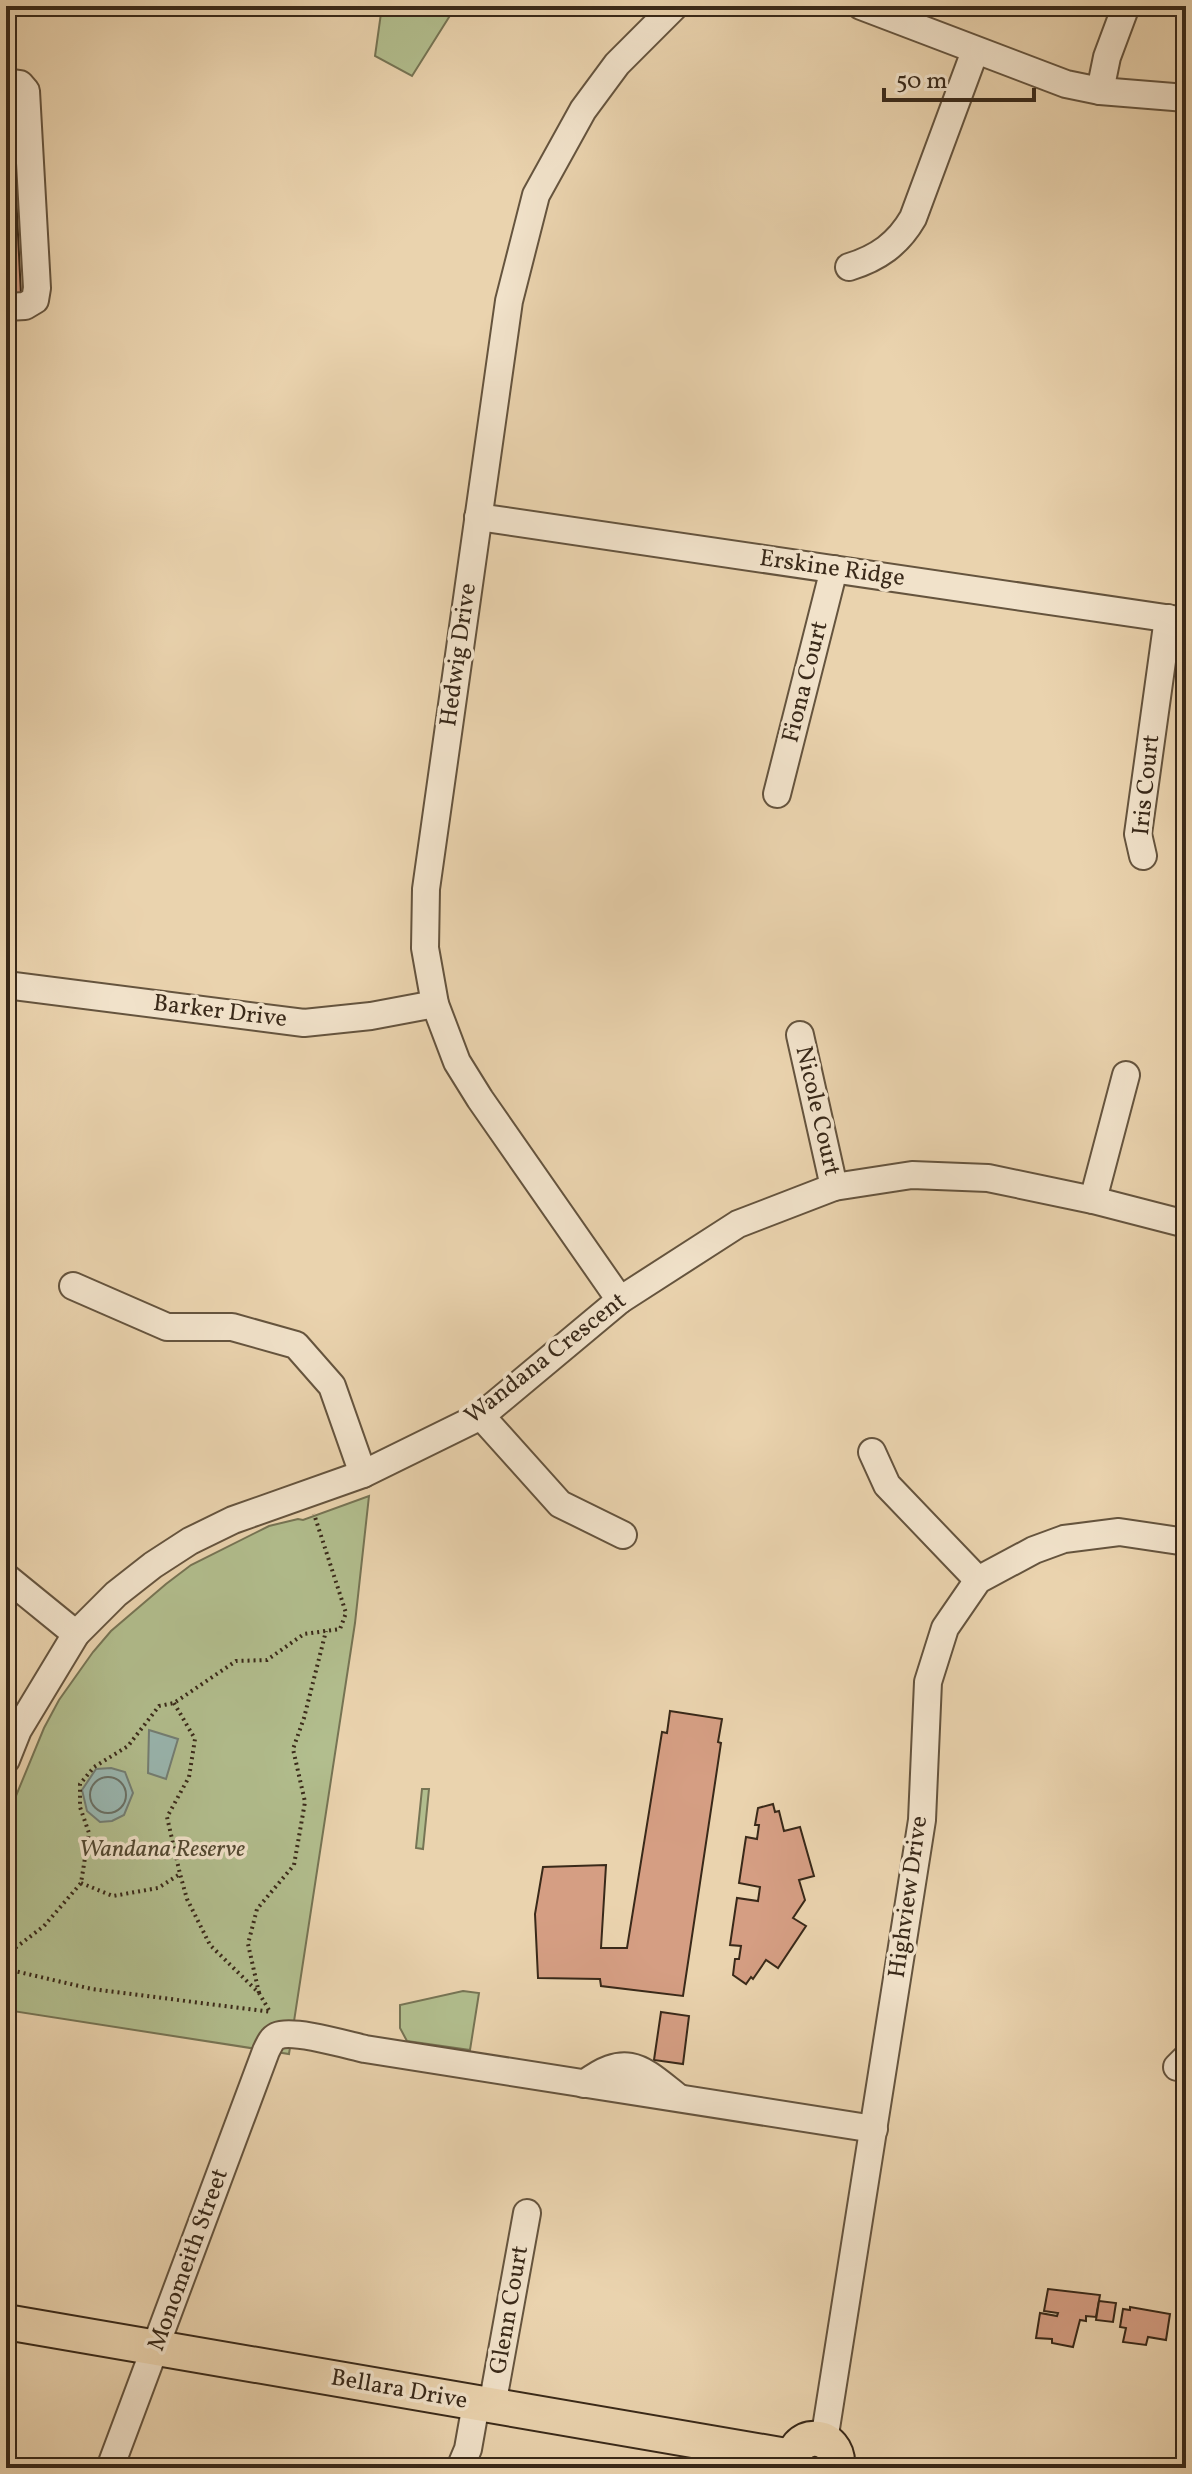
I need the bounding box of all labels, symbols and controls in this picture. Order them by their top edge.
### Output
scale bar [884,52,1034,102]
text: 50 m [896,65,948,99]
street label: Erskine Ridge [757,542,907,596]
street label: Hedwig Drive [432,581,486,729]
street label: Fiona Court [774,618,838,746]
street label: Iris Court [1125,733,1169,837]
street label: Barker Drive [151,987,289,1037]
street label: Nicole Court [786,1043,848,1179]
street label: Wandana Crescent [458,1285,634,1433]
street label: Highview Drive [881,1814,937,1980]
park label: Wandana Reserve [79,1833,245,1867]
street label: Monomeith Street [140,2164,238,2356]
street label: Glenn Court [482,2243,538,2377]
street label: Bellara Drive [328,2361,470,2419]

